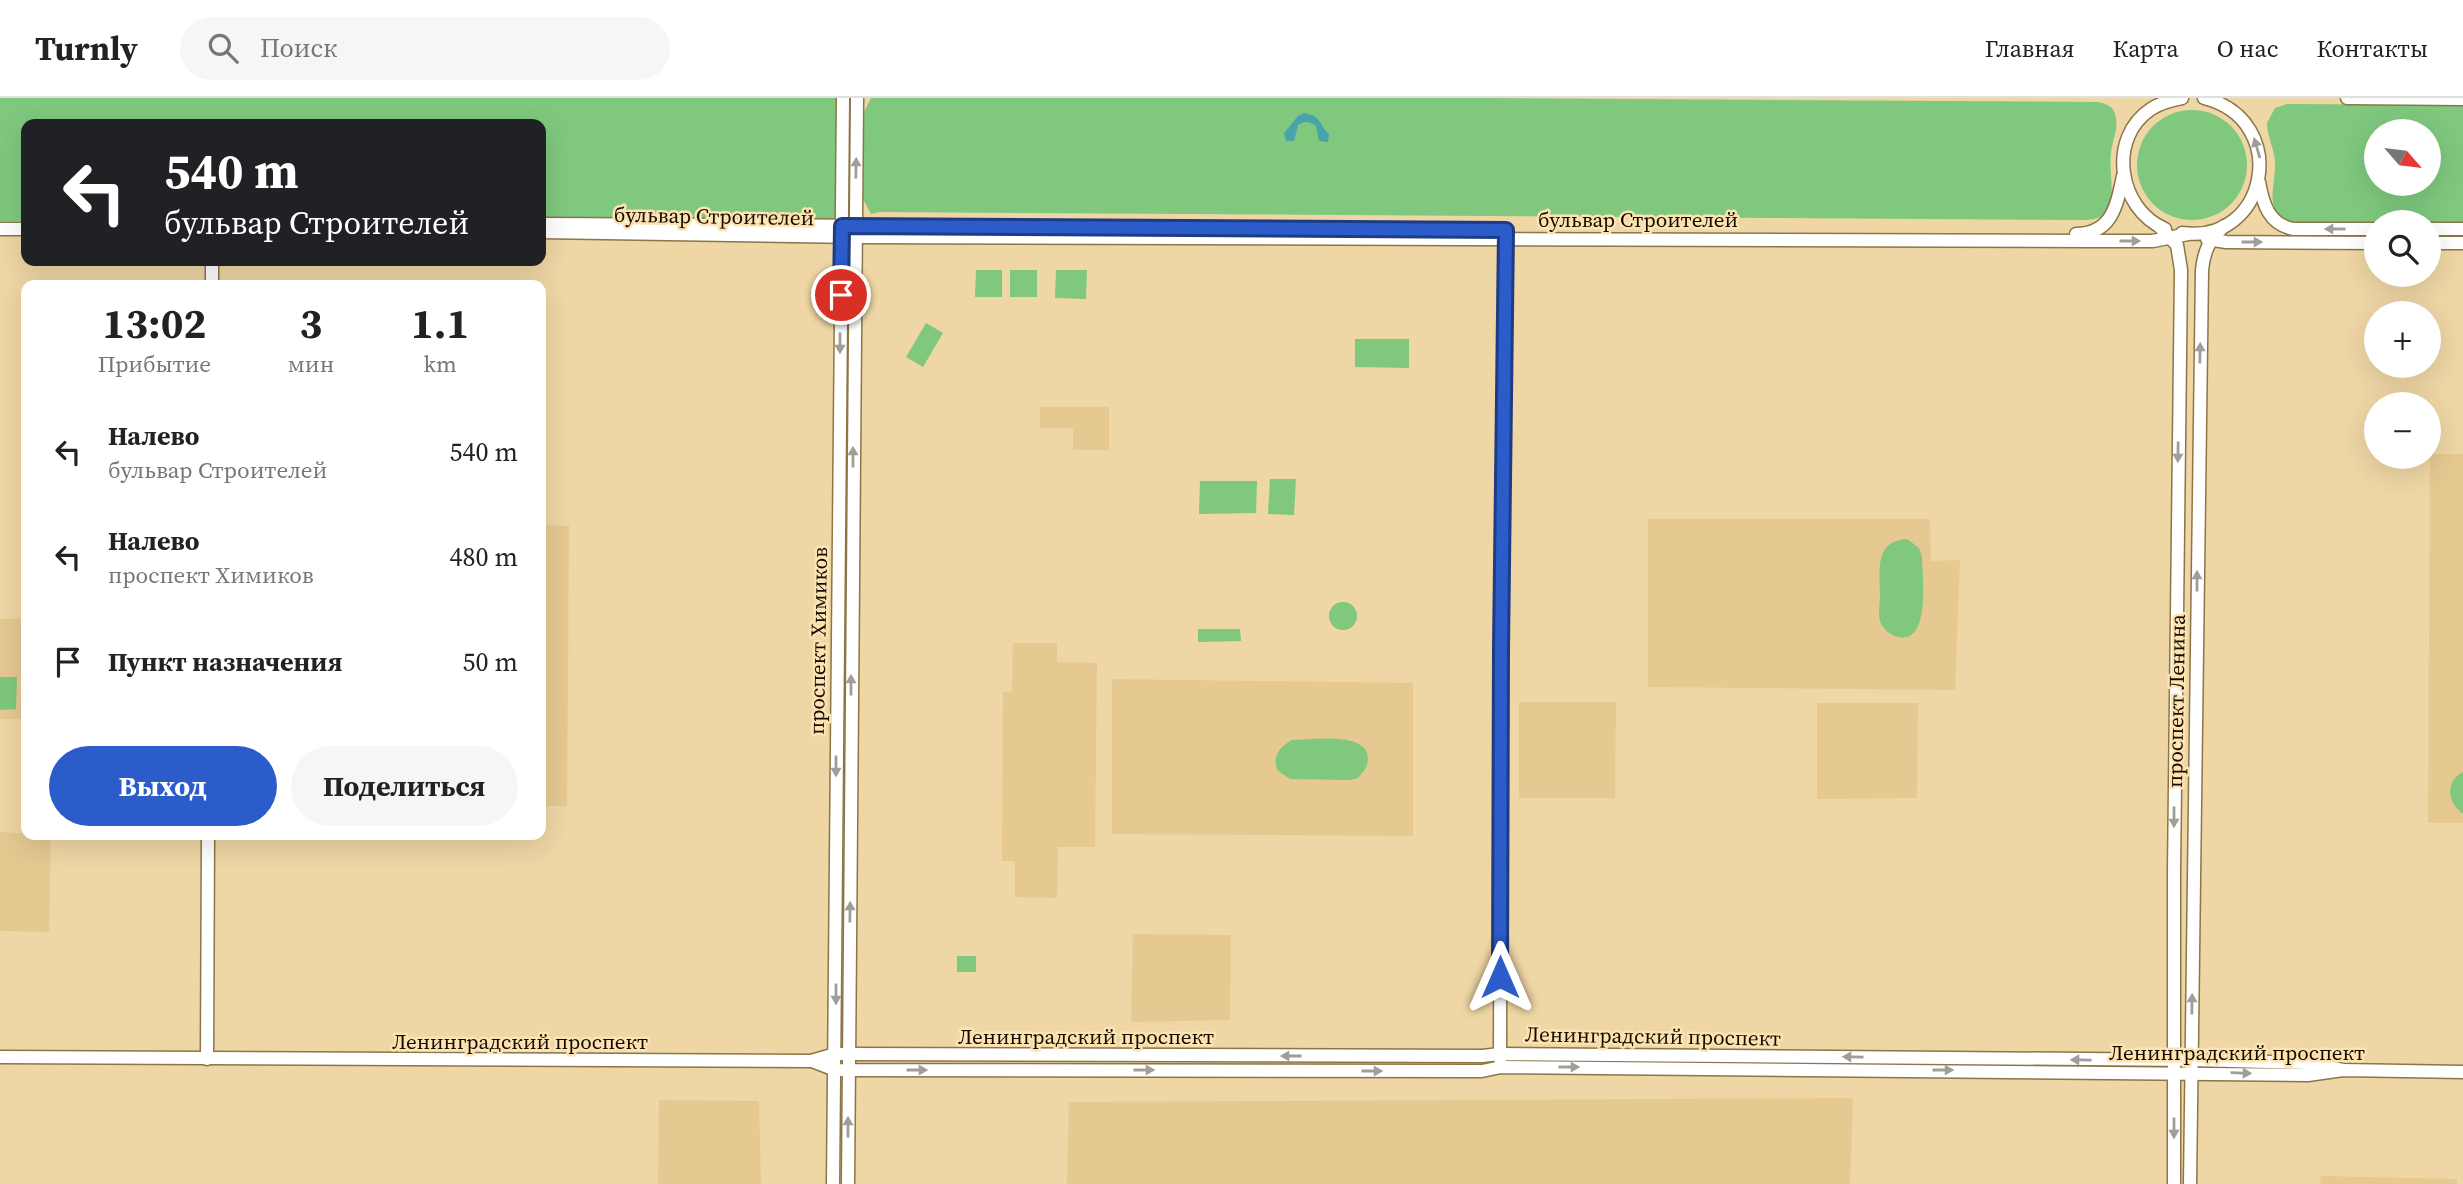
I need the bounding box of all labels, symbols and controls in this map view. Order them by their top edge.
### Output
search box [180,17,670,80]
text: Turnly [35,26,138,71]
icon: search [204,29,242,67]
text: Поиск [260,30,337,66]
text: Главная [1985,32,2074,65]
text: Карта [2112,32,2179,65]
text: О нас [2217,32,2278,65]
text: Контакты [2316,32,2428,65]
north arrow [2364,119,2441,196]
map controls [2364,119,2441,469]
text: 540 m [164,137,299,204]
one-way arrow [2252,137,2262,158]
icon: left [49,147,140,238]
one-way arrow [850,157,862,179]
street label: бульвар Строителей [614,200,814,232]
text: бульвар Строителей [164,201,469,245]
street label: бульвар Строителей [1538,205,1738,234]
button: search [2364,210,2441,287]
one-way arrow [2324,223,2346,235]
one-way arrow [2119,235,2141,247]
one-way arrow [2242,236,2264,248]
pin [811,265,871,325]
icon: arrive [822,276,860,314]
text: 13:02 [103,294,206,352]
text: 3 [300,294,322,352]
text: 1.1 [411,294,469,352]
button: + [2364,301,2441,378]
one-way arrow [834,332,846,354]
one-way arrow [2194,342,2206,364]
text: Прибытие [98,348,211,380]
text: мин [288,348,334,380]
text: km [423,348,457,380]
button: − [2364,392,2441,469]
text: Налево [108,418,199,454]
icon: left [49,433,87,471]
text: 540 m [450,434,518,470]
one-way arrow [2172,441,2184,463]
one-way arrow [847,446,859,468]
text: бульвар Строителей [108,454,327,486]
text: Налево [108,523,199,559]
icon: left [49,538,87,576]
text: 480 m [450,539,518,575]
street label: проспект Химиков [802,547,834,735]
text: проспект Химиков [108,559,314,591]
one-way arrow [2191,570,2203,592]
street label: проспект Ленина [2160,614,2192,788]
icon: arrive [49,643,87,681]
text: Пункт назначения [108,644,342,680]
text: 50 m [463,644,518,680]
one-way arrow [845,673,857,695]
button: Выход [49,746,277,826]
button: Поделиться [291,746,518,826]
one-way arrow [830,756,842,778]
one-way arrow [2168,806,2180,828]
one-way arrow [844,901,855,923]
position arrow [1463,940,1537,1014]
one-way arrow [830,983,842,1005]
one-way arrow [2186,993,2198,1015]
street label: Ленинградский проспект [1525,1019,1781,1053]
street label: Ленинградский проспект [958,1022,1214,1051]
street label: Ленинградский проспект [392,1027,648,1056]
street label: Ленинградский проспект [2109,1038,2365,1067]
one-way arrow [1280,1050,1302,1062]
one-way arrow [1842,1051,1864,1063]
one-way arrow [2069,1054,2091,1065]
one-way arrow [1558,1061,1580,1073]
one-way arrow [906,1064,928,1076]
one-way arrow [1133,1064,1155,1076]
one-way arrow [1361,1065,1383,1077]
one-way arrow [1933,1065,1955,1076]
one-way arrow [2230,1068,2252,1079]
one-way arrow [842,1116,854,1138]
one-way arrow [2168,1117,2180,1139]

